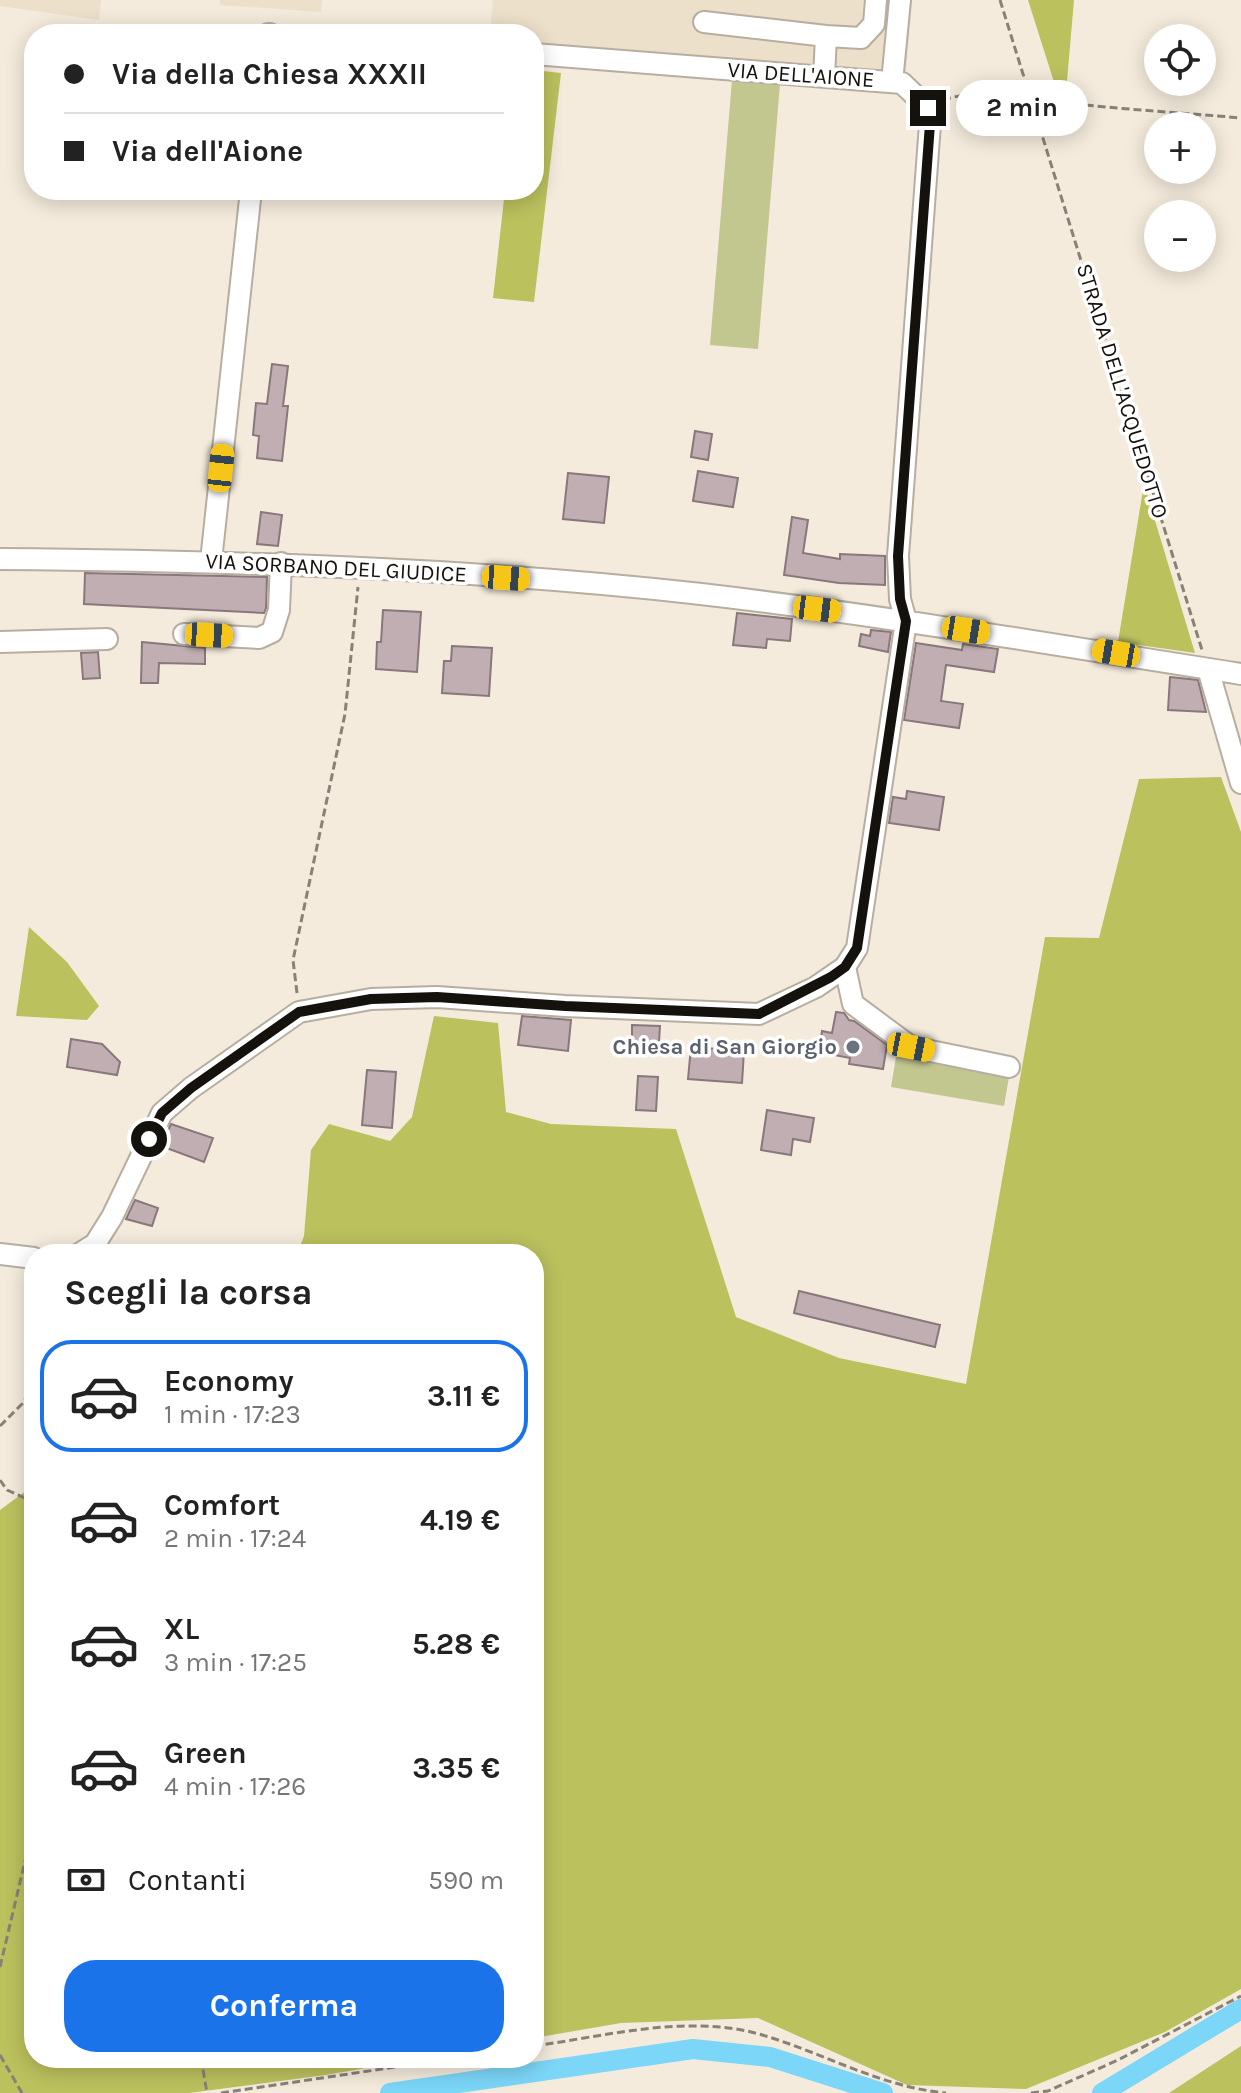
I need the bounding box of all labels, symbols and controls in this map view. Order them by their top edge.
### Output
map controls [1144,24,1216,272]
button: locate [1144,24,1216,96]
text: Via della Chiesa XXXII [112,56,427,92]
street label: VIA DELL'AIONE [727,57,875,93]
callout: 2 min [956,80,1088,136]
route end [910,90,946,126]
text: 2 min [986,92,1058,123]
button: + [1144,112,1216,184]
text: Via dell'Aione [112,133,303,169]
button: − [1144,200,1216,272]
street label: STRADA DELL'ACQUEDOTTO [1071,260,1173,522]
car [207,443,235,493]
street label: VIA SORBANO DEL GIUDICE [205,548,467,588]
car [481,564,531,592]
car [792,594,842,624]
car [940,614,992,646]
car [184,622,234,648]
car [1090,637,1142,669]
car [885,1031,937,1063]
place label: Chiesa di San Giorgio [612,1034,837,1060]
marker: Chiesa di San Giorgio [844,1038,862,1056]
route start [131,1121,167,1157]
text: Scegli la corsa [64,1271,313,1313]
icon: car [68,1360,140,1432]
text: Economy [164,1363,294,1399]
text: 3.11 € [427,1378,500,1414]
text: 1 min · 17:23 [164,1399,301,1430]
icon: car [68,1484,140,1556]
text: Comfort [164,1487,280,1523]
text: 4.19 € [420,1502,500,1538]
text: 2 min · 17:24 [164,1523,306,1554]
icon: car [68,1608,140,1680]
text: XL [164,1611,199,1647]
text: 5.28 € [412,1626,500,1662]
text: 3 min · 17:25 [164,1647,307,1678]
icon: car [68,1732,140,1804]
text: Green [164,1735,247,1771]
text: 3.35 € [412,1750,500,1786]
text: 4 min · 17:26 [164,1771,306,1802]
icon: cash [64,1858,108,1902]
text: Contanti [128,1862,247,1898]
text: 590 m [428,1865,504,1896]
button: Conferma [64,1960,504,2052]

